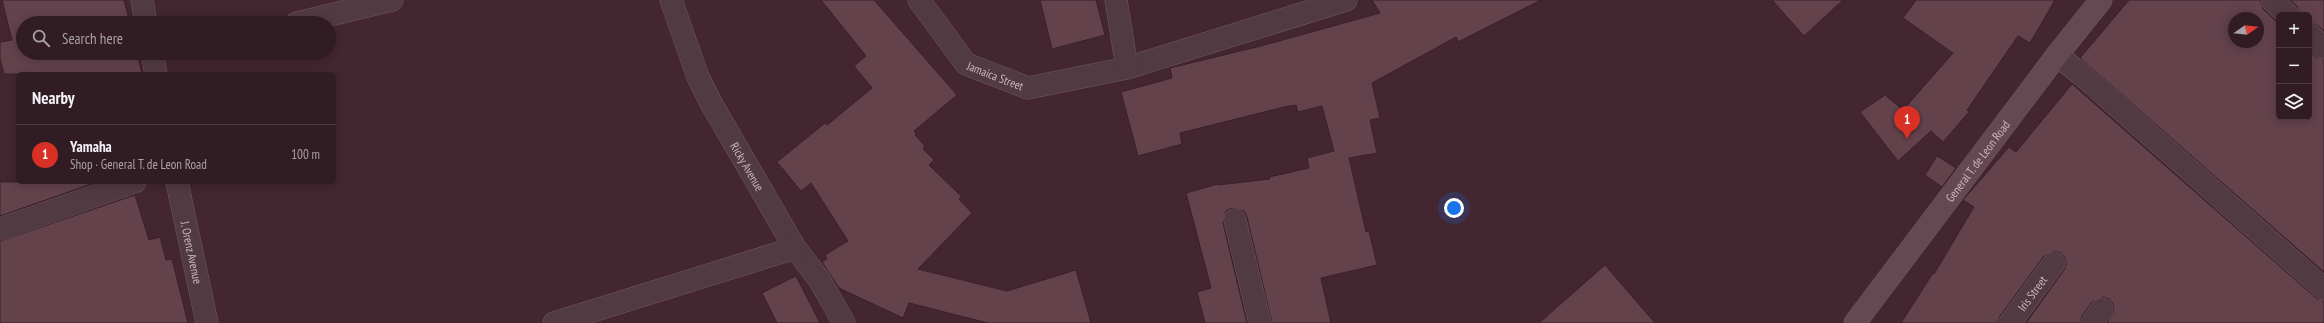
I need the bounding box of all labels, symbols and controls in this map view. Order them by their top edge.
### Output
north arrow [2228,12,2264,48]
map controls [2276,12,2312,120]
button: + [2276,12,2312,48]
search box [16,16,336,60]
icon: search [30,27,52,49]
text: Search here [62,29,123,48]
button: − [2276,48,2312,84]
street label: Jamaica Street [964,57,1027,93]
button: layers [2276,84,2312,120]
text: Nearby [32,87,75,109]
pin: 1 [1894,106,1920,139]
street label: General T. de Leon Road [1942,117,2013,205]
text: Yamaha [70,137,112,156]
street label: Ricky Avenue [728,139,768,194]
text: 1 [42,146,48,163]
text: 100 m [291,146,320,163]
text: Shop · General T. de Leon Road [70,156,207,173]
your location [1444,198,1464,218]
street label: J. Orenz Avenue [178,219,206,285]
street label: Iris Street [2014,272,2050,314]

